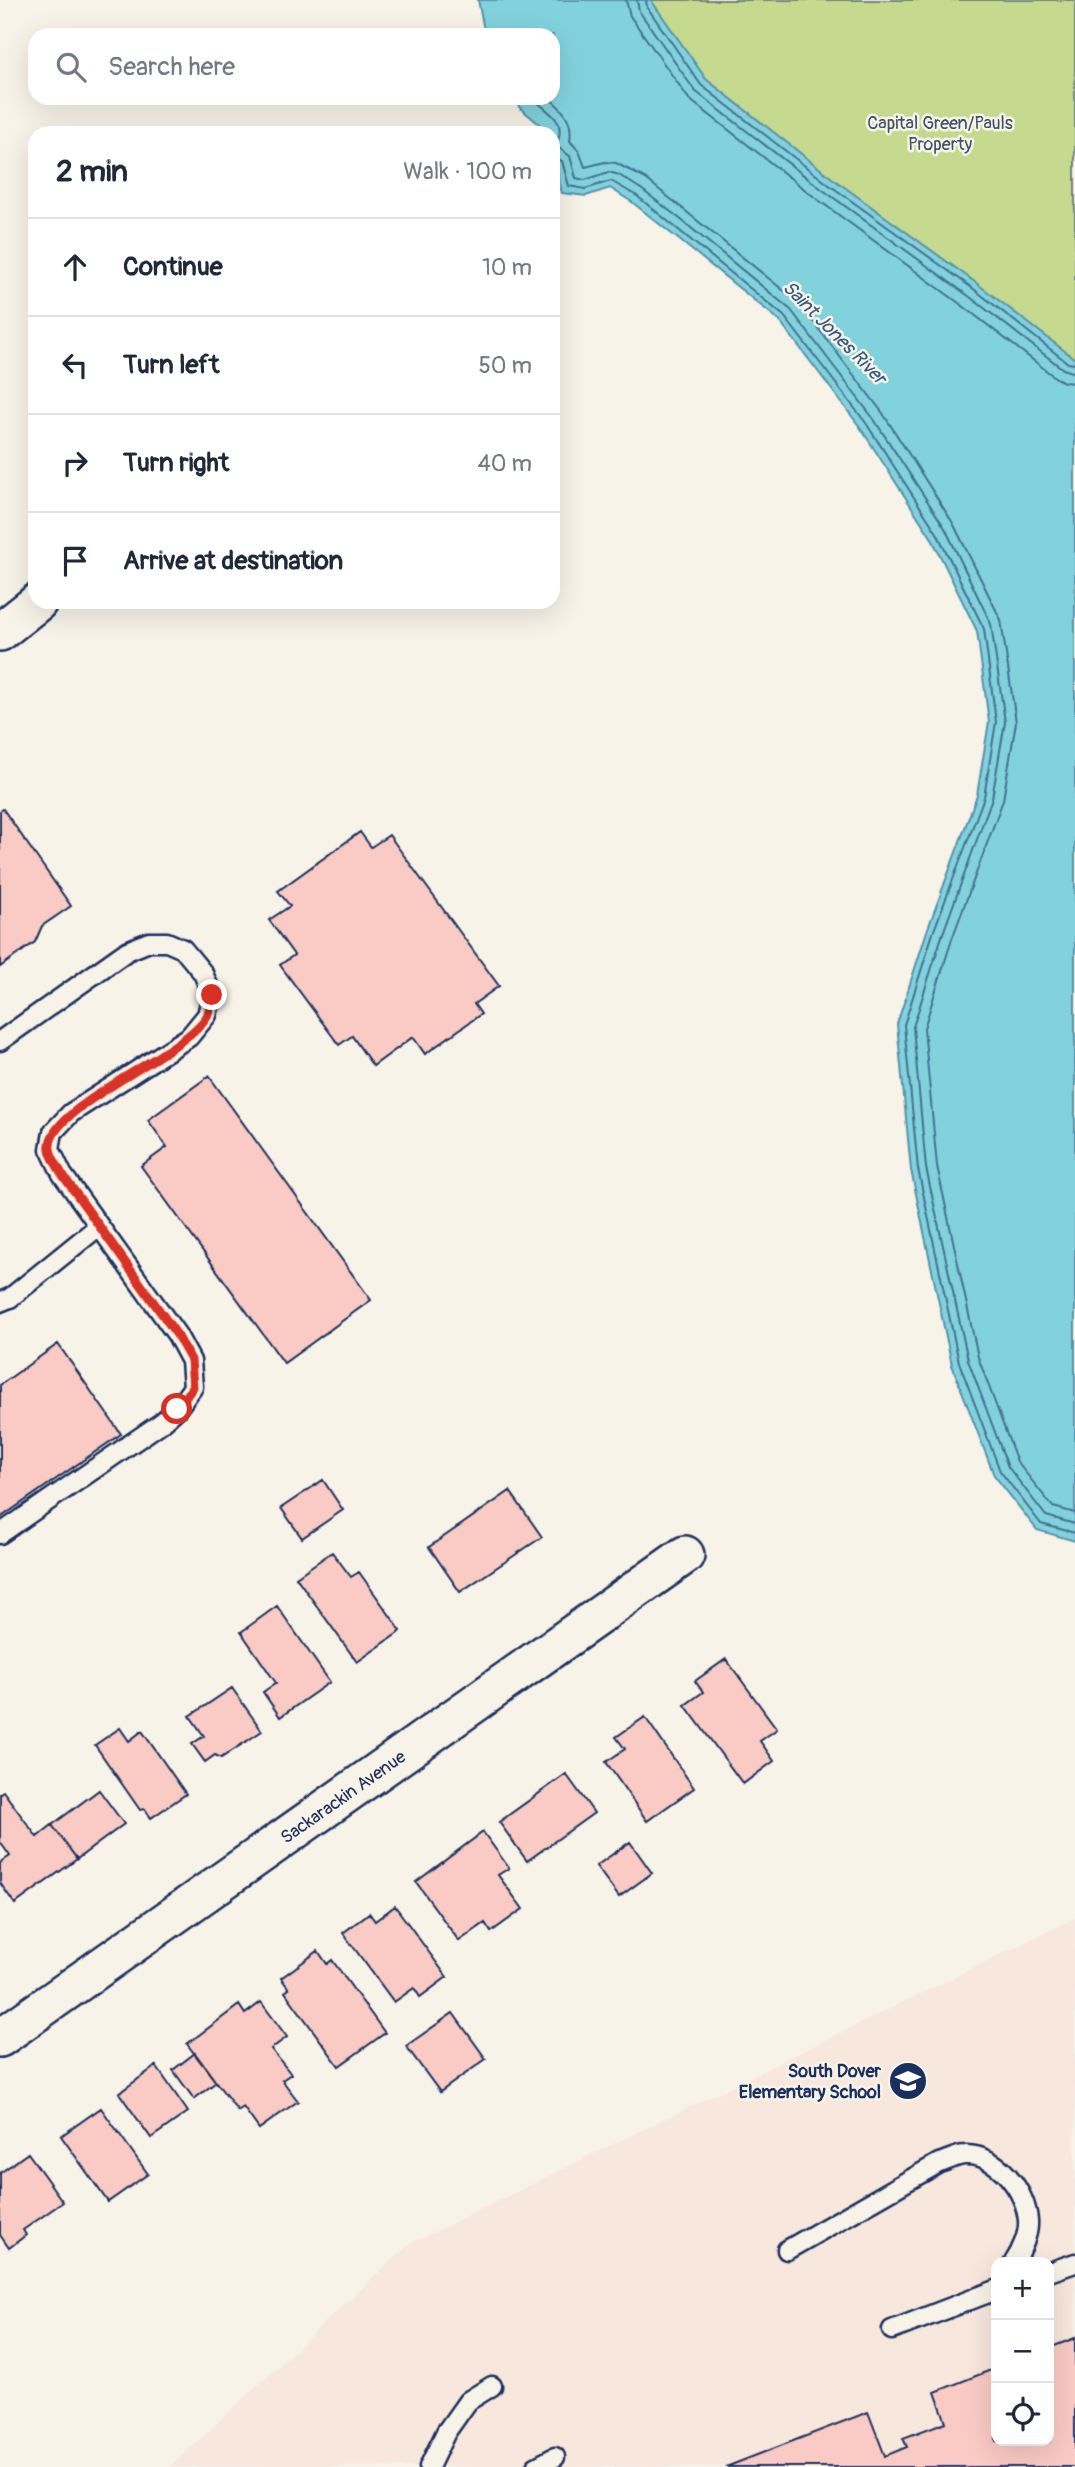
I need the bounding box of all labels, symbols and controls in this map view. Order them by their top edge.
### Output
search box [28,28,560,105]
icon: search [52,48,90,86]
text: Search here [108,51,235,83]
park label: Capital Green/Pauls Property [867,112,1013,156]
text: 2 min [56,153,128,190]
text: Walk · 100 m [403,157,532,186]
icon: ahead [56,248,94,286]
text: Continue [123,251,223,283]
text: 10 m [482,253,532,282]
water label: Saint Jones River [777,276,893,391]
icon: left [56,346,94,384]
text: Turn left [123,349,219,381]
text: 50 m [478,351,532,380]
icon: right [56,444,94,482]
text: Turn right [123,447,229,479]
text: 40 m [478,449,532,478]
icon: arrive [56,542,94,580]
text: Arrive at destination [123,545,343,577]
route end [196,979,227,1010]
route start [161,1393,192,1424]
street label: Sackarackin Avenue [276,1746,411,1849]
place label: South Dover Elementary School [739,2060,882,2104]
school or university icon: South Dover Elementary School [887,2060,929,2102]
map controls [991,2257,1054,2446]
button: + [991,2257,1054,2320]
button: − [991,2320,1054,2383]
button: locate [991,2383,1054,2446]

